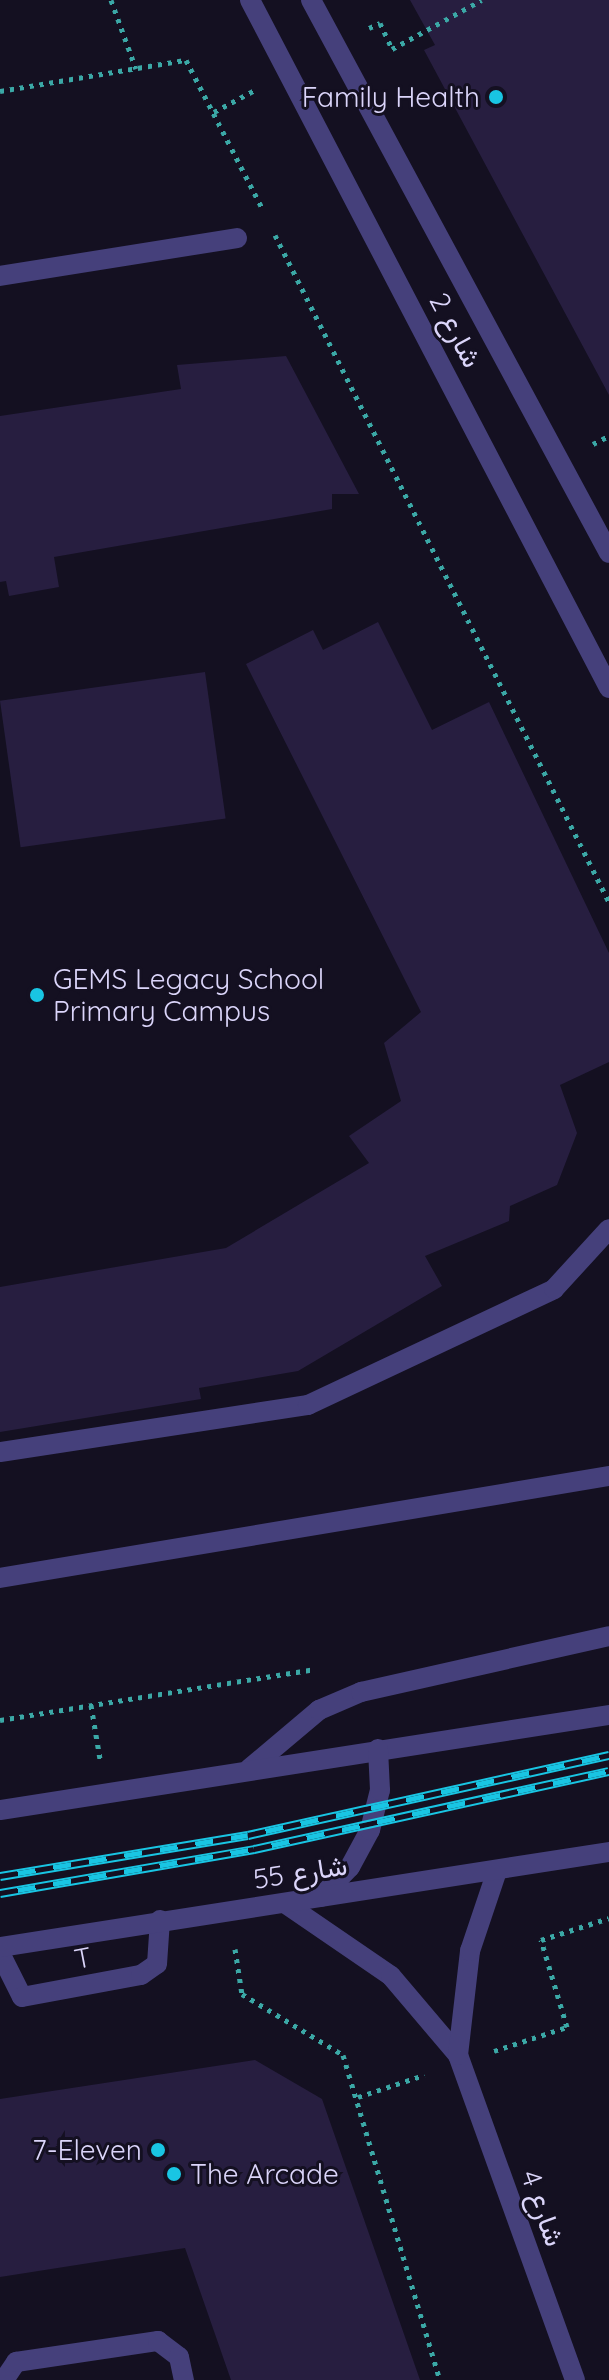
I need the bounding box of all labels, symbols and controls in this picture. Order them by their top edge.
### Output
place label: Family Health [302,80,480,114]
marker: Family Health [487,88,505,106]
street label: شارع 2 [423,287,489,373]
place label: GEMS Legacy School Primary Campus [53,962,324,1028]
marker: GEMS Legacy School Primary Campus [28,986,46,1004]
street label: شارع 55 [251,1848,349,1896]
street label: T [71,1940,95,1976]
place label: 7-Eleven [32,2133,142,2167]
marker: 7-Eleven [149,2141,167,2159]
place label: The Arcade [190,2157,339,2191]
marker: The Arcade [165,2165,183,2183]
street label: شارع 4 [514,2165,572,2251]

